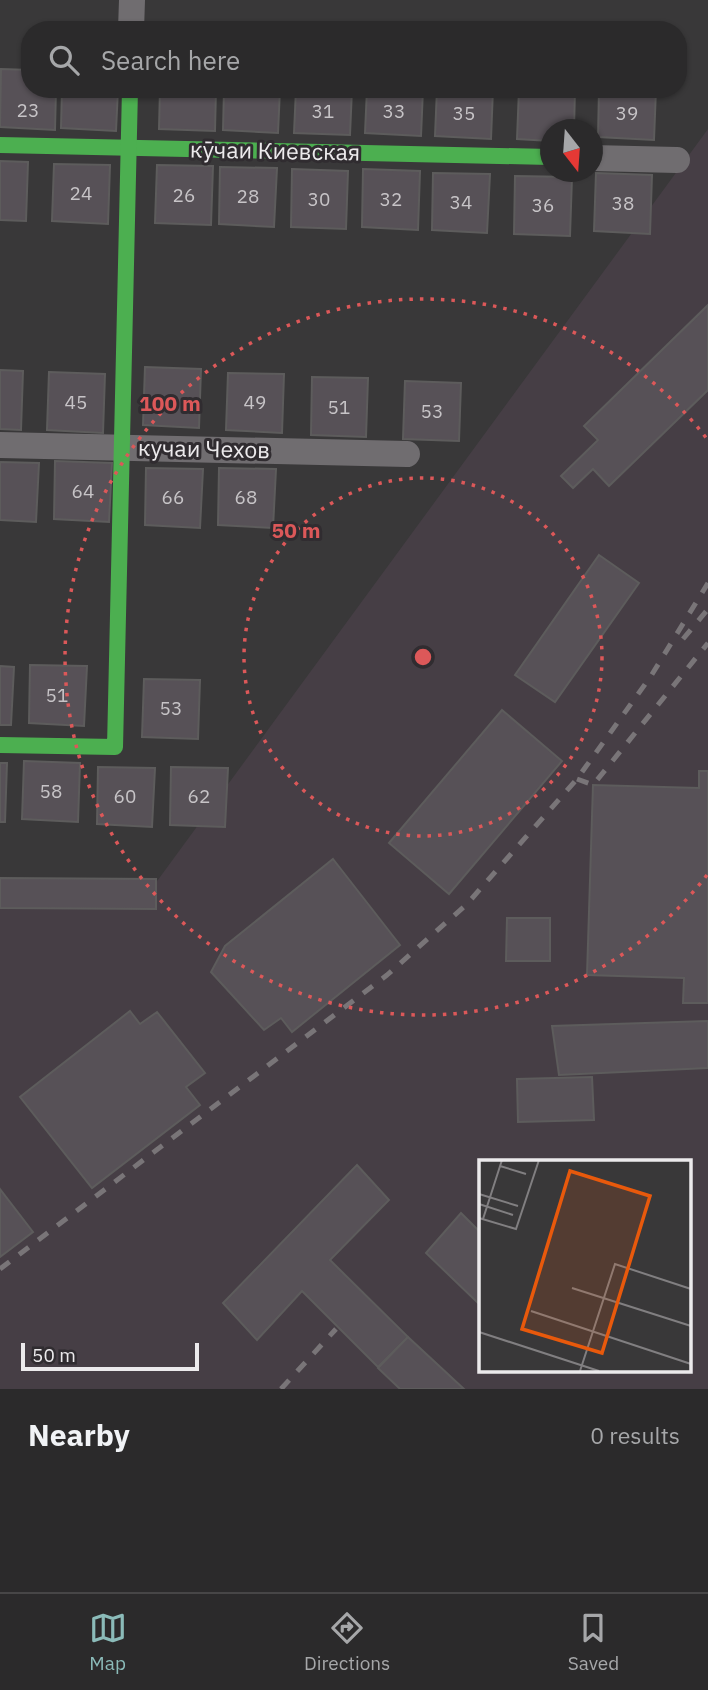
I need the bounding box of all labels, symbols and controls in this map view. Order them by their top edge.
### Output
search box [21,21,687,98]
icon: search [45,41,83,79]
text: Search here [101,43,240,77]
house number: 23 [17,98,39,122]
house number: 31 [312,99,334,123]
house number: 33 [383,99,405,123]
house number: 35 [453,101,475,125]
house number: 39 [616,101,638,125]
north arrow [540,119,603,182]
street label: кӯчаи Киевская [190,134,360,166]
house number: 24 [70,181,92,205]
house number: 26 [173,183,195,207]
house number: 28 [237,184,259,208]
house number: 30 [308,187,330,211]
house number: 32 [380,187,402,211]
house number: 34 [450,190,472,214]
house number: 38 [612,191,634,215]
house number: 36 [532,193,554,217]
text: 100 m [139,389,201,417]
house number: 45 [65,390,87,414]
house number: 49 [244,390,266,414]
house number: 51 [328,395,350,419]
house number: 53 [421,399,443,423]
street label: кучаи Чехов [138,432,270,464]
house number: 64 [72,479,94,503]
house number: 66 [162,485,184,509]
house number: 68 [235,485,257,509]
text: 50 m [272,516,320,544]
centre of rings [411,645,435,669]
house number: 51 [46,683,68,707]
house number: 53 [160,696,182,720]
house number: 58 [40,779,62,803]
house number: 60 [114,784,136,808]
house number: 62 [188,784,210,808]
inset map [479,1160,690,1372]
scale bar [21,1340,200,1372]
text: 50 m [32,1343,76,1367]
text: Nearby [28,1415,130,1454]
text: 0 results [590,1420,680,1450]
tab: Map [89,1609,127,1675]
tab: Directions [304,1609,390,1675]
tab: Saved [568,1609,619,1675]

